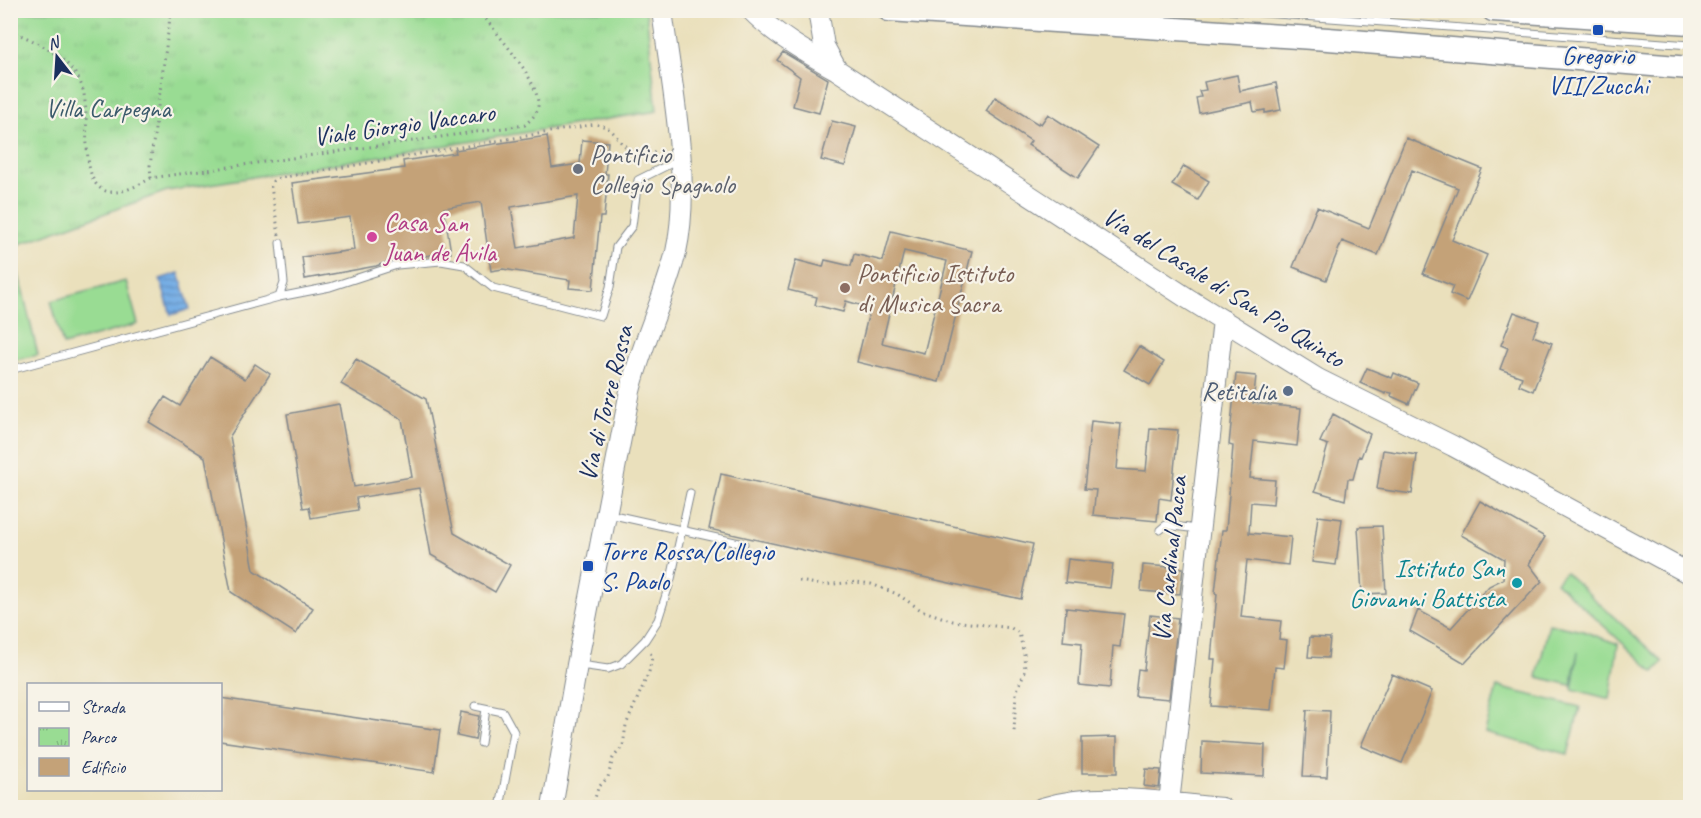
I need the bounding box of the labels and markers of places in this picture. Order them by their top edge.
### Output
marker: Gregorio VII/Zucchi [1591,23,1605,37]
place label: Gregorio VII/Zucchi [1548,39,1651,102]
place label: Pontificio Collegio Spagnolo [590,138,737,201]
marker: Pontificio Collegio Spagnolo [571,162,585,176]
place label: Casa San Juan de Ávila [382,206,498,269]
marker: Casa San Juan de Ávila [365,230,379,244]
place label: Pontificio Istituto di Musica Sacra [857,257,1015,320]
marker: Pontificio Istituto di Musica Sacra [838,281,852,295]
place label: Retitalia [1201,375,1278,408]
marker: Retitalia [1281,384,1295,398]
place label: Torre Rossa/Collegio S. Paolo [600,535,776,598]
place label: Istituto San Giovanni Battista [1349,552,1507,615]
marker: Torre Rossa/Collegio S. Paolo [581,559,595,573]
marker: Istituto San Giovanni Battista [1510,576,1524,590]

